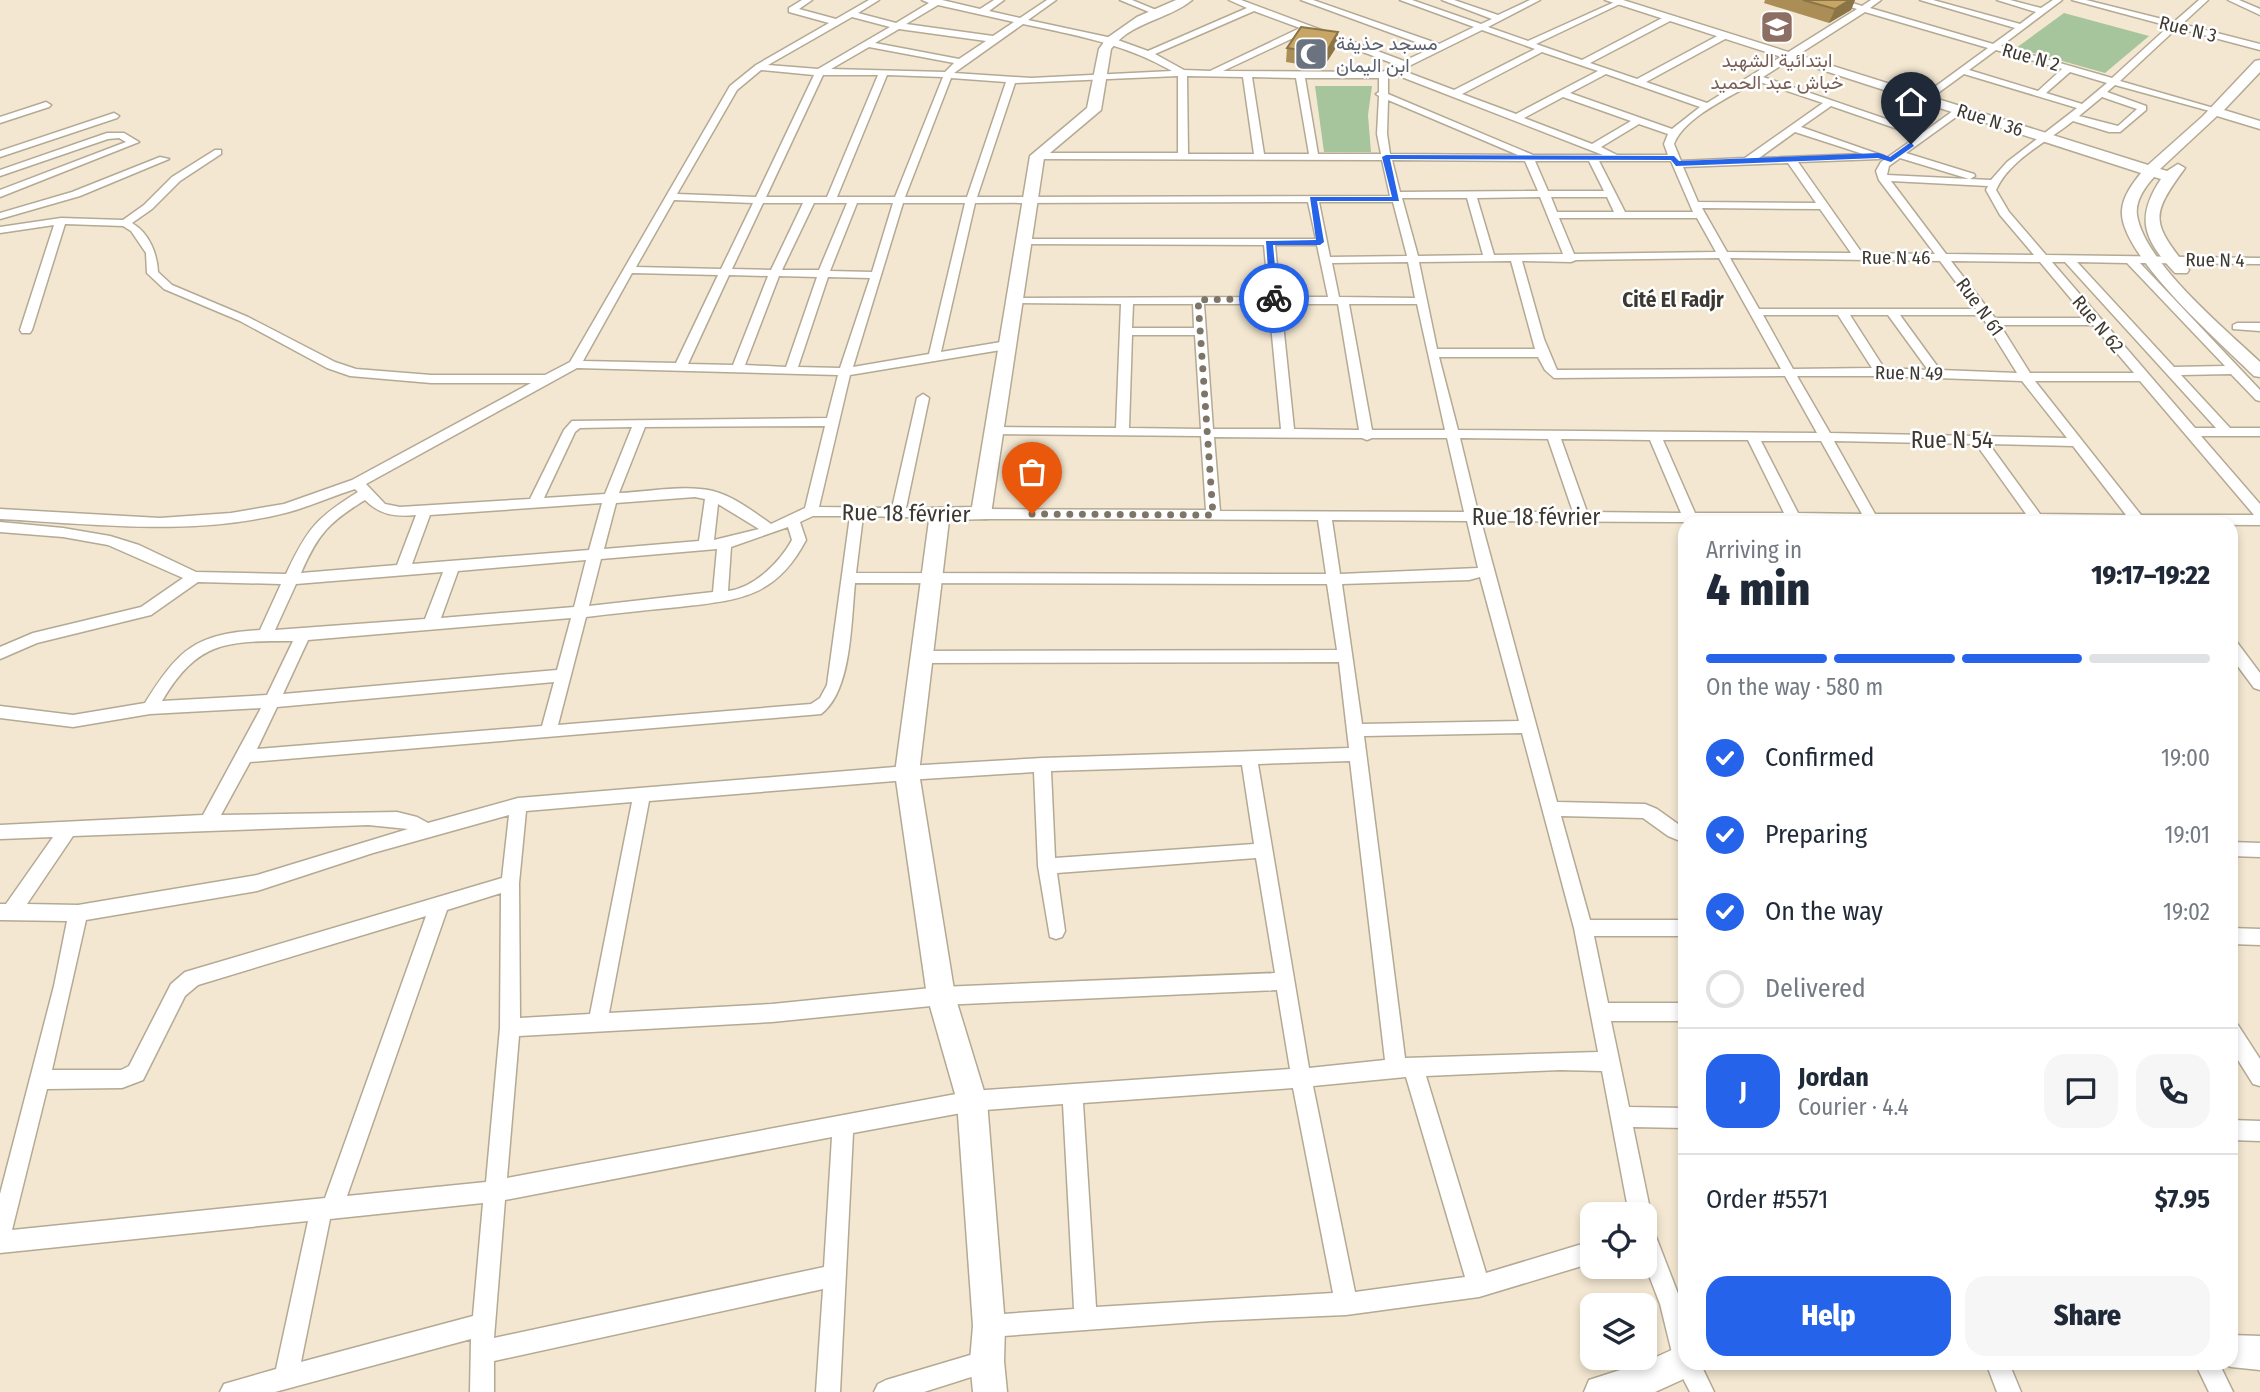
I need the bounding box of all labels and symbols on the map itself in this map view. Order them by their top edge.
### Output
school or university icon: ابتدائية الشهيد خباش عبد الحميد [1758,8,1796,46]
street label: Rue N 3 [2157,11,2219,47]
place label: مسجد حذيفة ابن اليمان [1336,32,1438,77]
mosque icon: مسجد حذيفة ابن اليمان [1292,35,1330,73]
street label: Rue N 2 [2000,38,2062,76]
place label: ابتدائية الشهيد خباش عبد الحميد [1711,49,1844,94]
pin [1881,72,1941,144]
street label: Rue N 36 [1954,99,2026,141]
street label: Rue N 46 [1862,246,1930,269]
street label: Rue N 4 [2185,248,2245,272]
courier [1239,263,1309,333]
street label: Rue N 61 [1951,273,2009,341]
district label: Cité El Fadjr [1622,287,1724,313]
street label: Rue N 62 [2067,291,2129,357]
street label: Rue N 49 [1875,361,1943,385]
street label: Rue N 54 [1911,426,1993,454]
pin [1002,442,1062,514]
street label: Rue 18 février [841,498,971,528]
street label: Rue 18 février [1472,503,1600,531]

